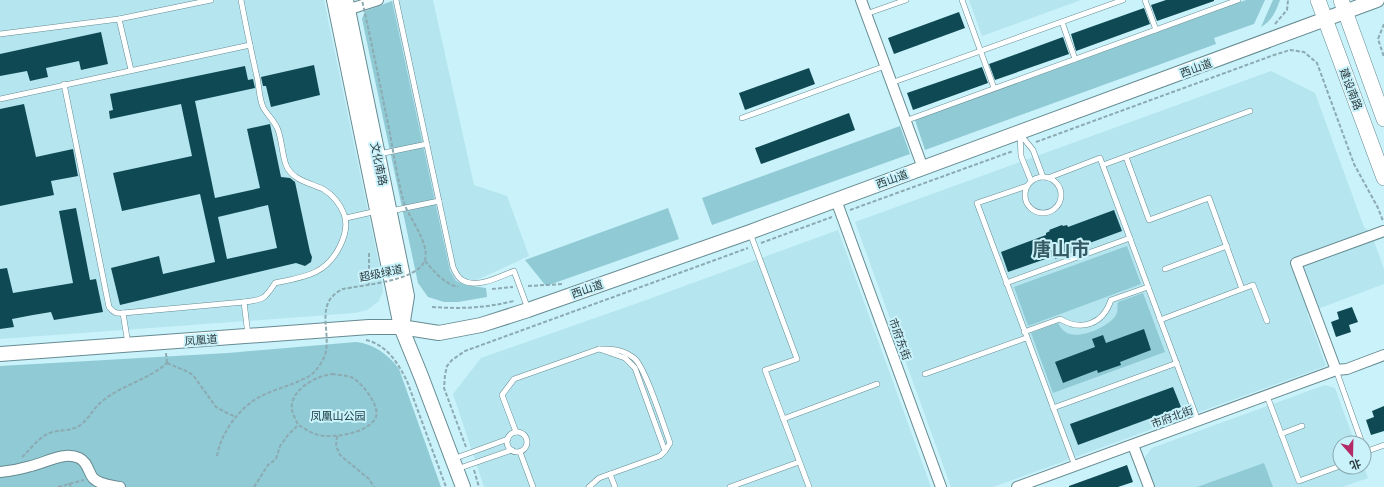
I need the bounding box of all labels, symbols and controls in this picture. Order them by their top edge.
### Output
street label: 西山道 [1178,57,1214,79]
street label: 建设南路 [1338,66,1364,112]
street label: 文化南路 [369,141,389,187]
street label: 西山道 [874,168,910,190]
district label: 唐山市 [1032,239,1090,260]
street label: 超级绿道 [358,263,404,283]
street label: 西山道 [569,278,605,300]
street label: 市府东街 [887,316,913,362]
street label: 凤凰道 [184,333,218,347]
street label: 市府北街 [1149,404,1195,430]
park label: 凤凰山公园 [311,410,366,422]
north arrow [1332,435,1372,475]
text: 北 [1348,457,1363,472]

